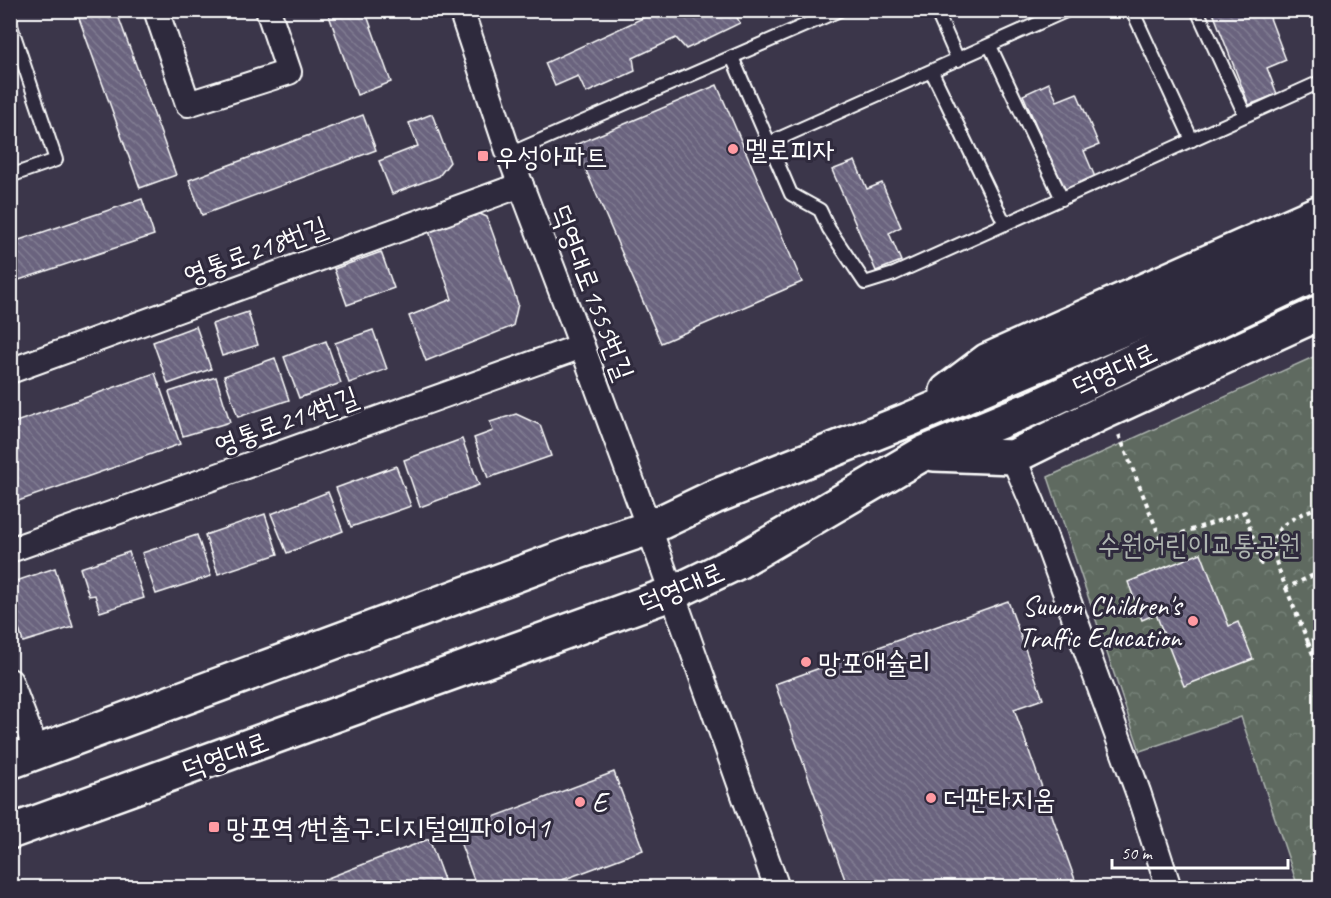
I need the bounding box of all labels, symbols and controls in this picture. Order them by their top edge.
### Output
place label: 멜로피자 [745,132,835,167]
place label: 우성아파트 [495,139,608,174]
marker: 멜로피자 [726,142,740,156]
marker: 우성아파트 [476,149,490,163]
street label: 덕영대로1555번길 [543,199,642,385]
street label: 영통로218번길 [178,208,332,293]
street label: 덕영대로 [1066,335,1162,404]
street label: 영통로214번길 [209,378,363,463]
park label: 수원어린이교통공원 [1098,527,1300,562]
street label: 덕영대로 [633,554,730,621]
place label: Suwon Children's Traffic Education [1019,588,1183,655]
marker: Suwon Children's Traffic Education [1186,614,1200,628]
place label: 망포애슐리 [818,645,931,680]
marker: 망포애슐리 [799,655,813,669]
street label: 덕영대로 [177,724,274,787]
place label: 더판타지움 [943,781,1056,816]
place label: E [592,785,610,820]
marker: 더판타지움 [924,791,938,805]
marker: E [573,795,587,809]
place label: 망포역1번출구.디지털엠파이어1 [226,810,551,845]
marker: 망포역1번출구.디지털엠파이어1 [207,820,221,834]
scale bar [1112,832,1288,870]
text: 50 m [1121,842,1154,864]

